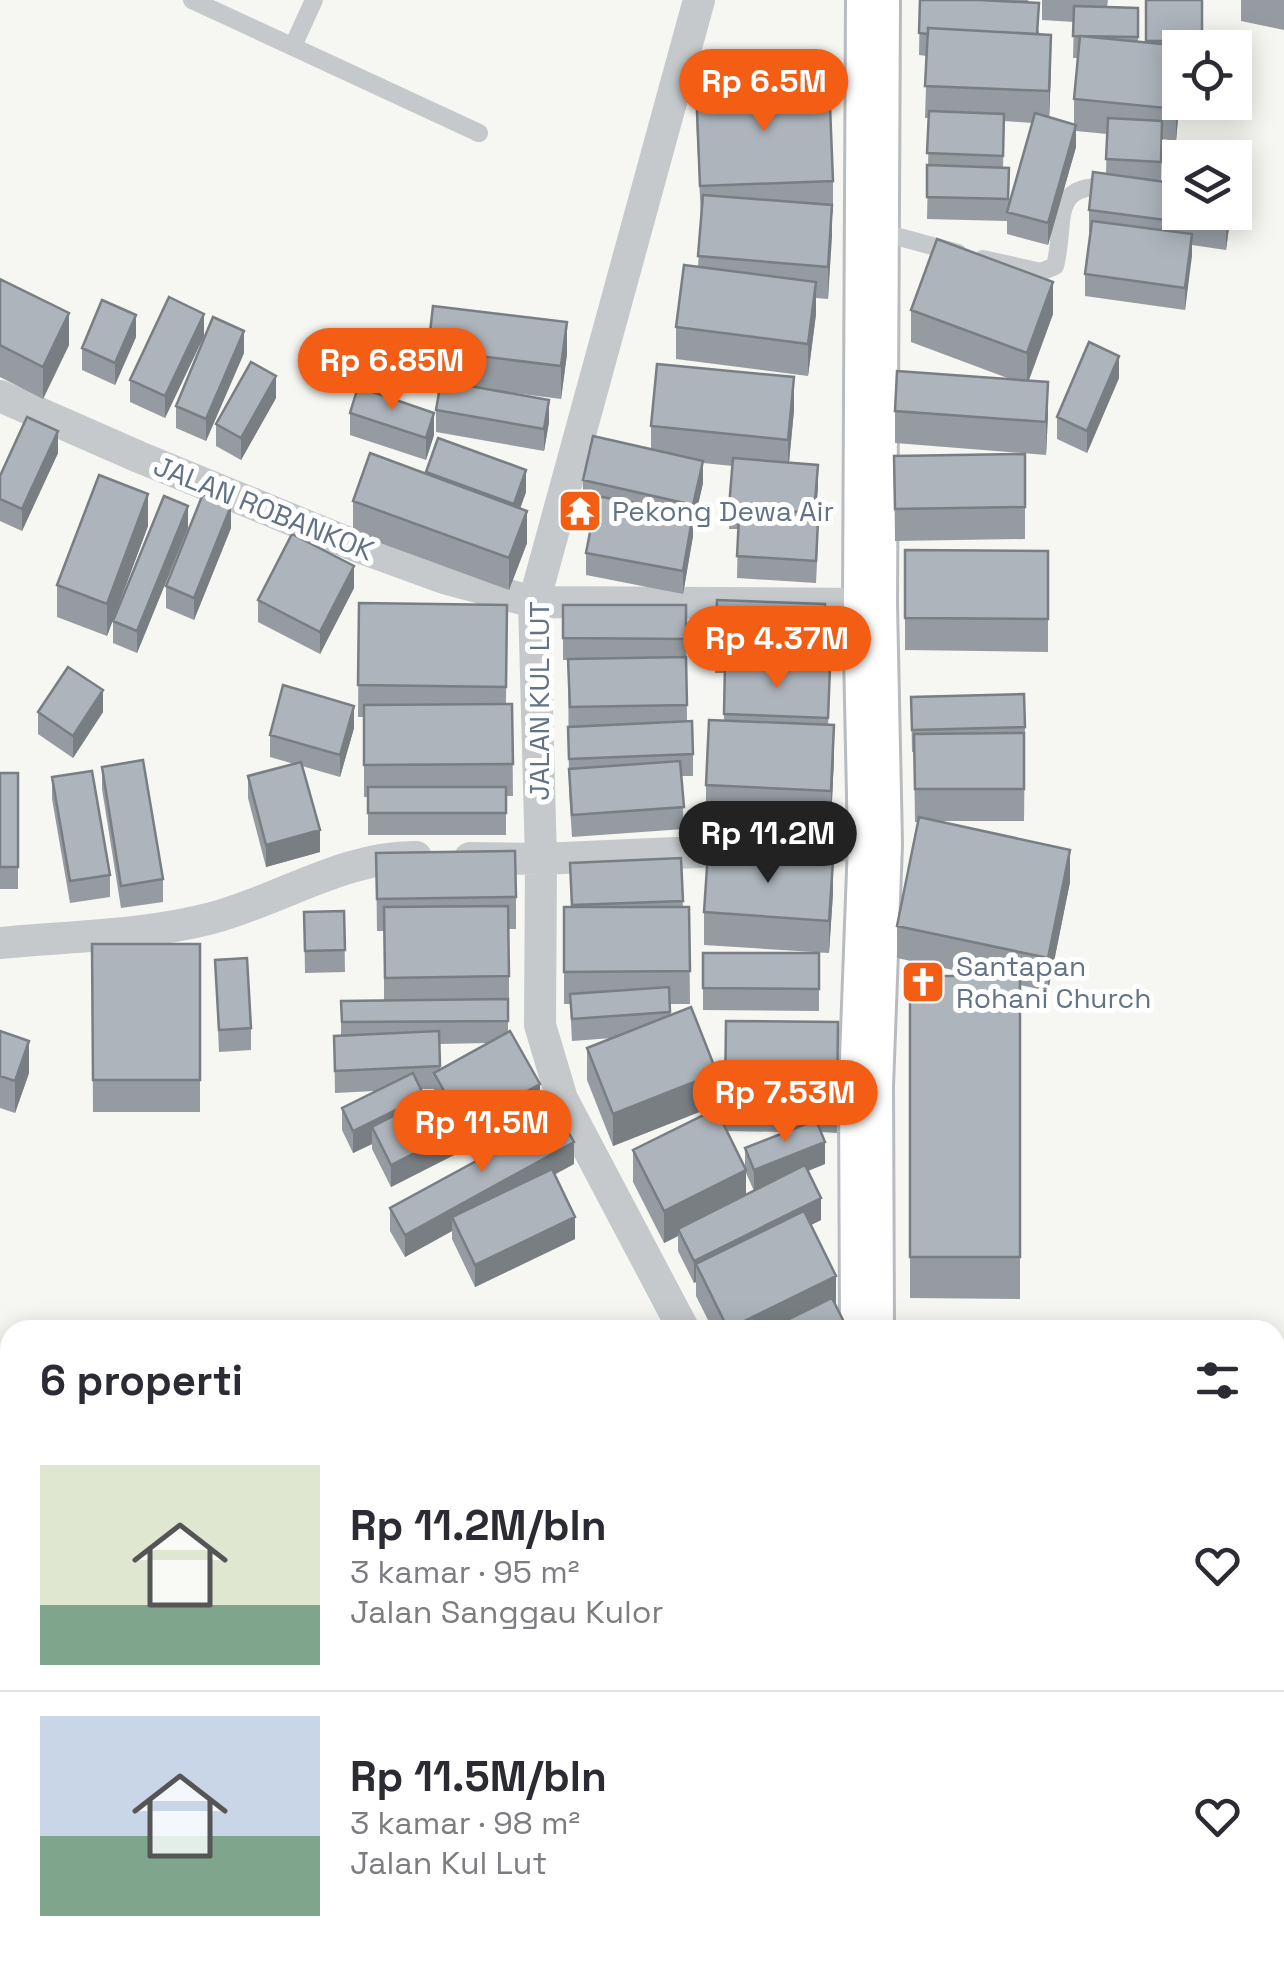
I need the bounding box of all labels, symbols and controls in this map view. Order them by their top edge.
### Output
map controls [1162,30,1252,230]
button: locate [1162,30,1252,120]
pin: Rp 6.5M [672,49,856,134]
text: Rp 6.5M [701,61,827,101]
button: layers [1162,140,1252,230]
pin: Rp 6.85M [289,328,495,413]
text: Rp 6.85M [320,340,464,380]
street label: JALAN ROBANKOK [149,447,379,569]
temple icon: Pekong Dewa Air [557,488,603,534]
place label: Pekong Dewa Air [612,493,834,529]
street label: JALAN KUL LUT [521,601,557,801]
pin: Rp 4.37M [674,606,880,691]
text: Rp 4.37M [705,618,849,658]
pin: Rp 11.2M [665,801,871,886]
text: Rp 11.2M [701,813,835,853]
place label: Santapan Rohani Church [956,948,1151,1016]
church icon: Santapan Rohani Church [900,959,946,1005]
pin: Rp 7.53M [682,1060,888,1145]
text: Rp 7.53M [715,1072,855,1112]
pin: Rp 11.5M [379,1090,585,1175]
text: Rp 11.5M [415,1102,549,1142]
icon: filters [1190,1353,1245,1408]
text: 6 properti [40,1354,243,1407]
text: Rp 11.2M/bln [350,1499,607,1552]
icon: home [120,1505,240,1625]
icon: heart [1190,1538,1245,1593]
text: 3 kamar · 95 m² [350,1552,579,1592]
text: Jalan Sanggau Kulor [350,1592,664,1632]
text: Rp 11.5M/bln [350,1750,607,1803]
icon: home [120,1756,240,1876]
icon: heart [1190,1789,1245,1844]
text: 3 kamar · 98 m² [350,1803,580,1843]
text: Jalan Kul Lut [350,1843,547,1883]

